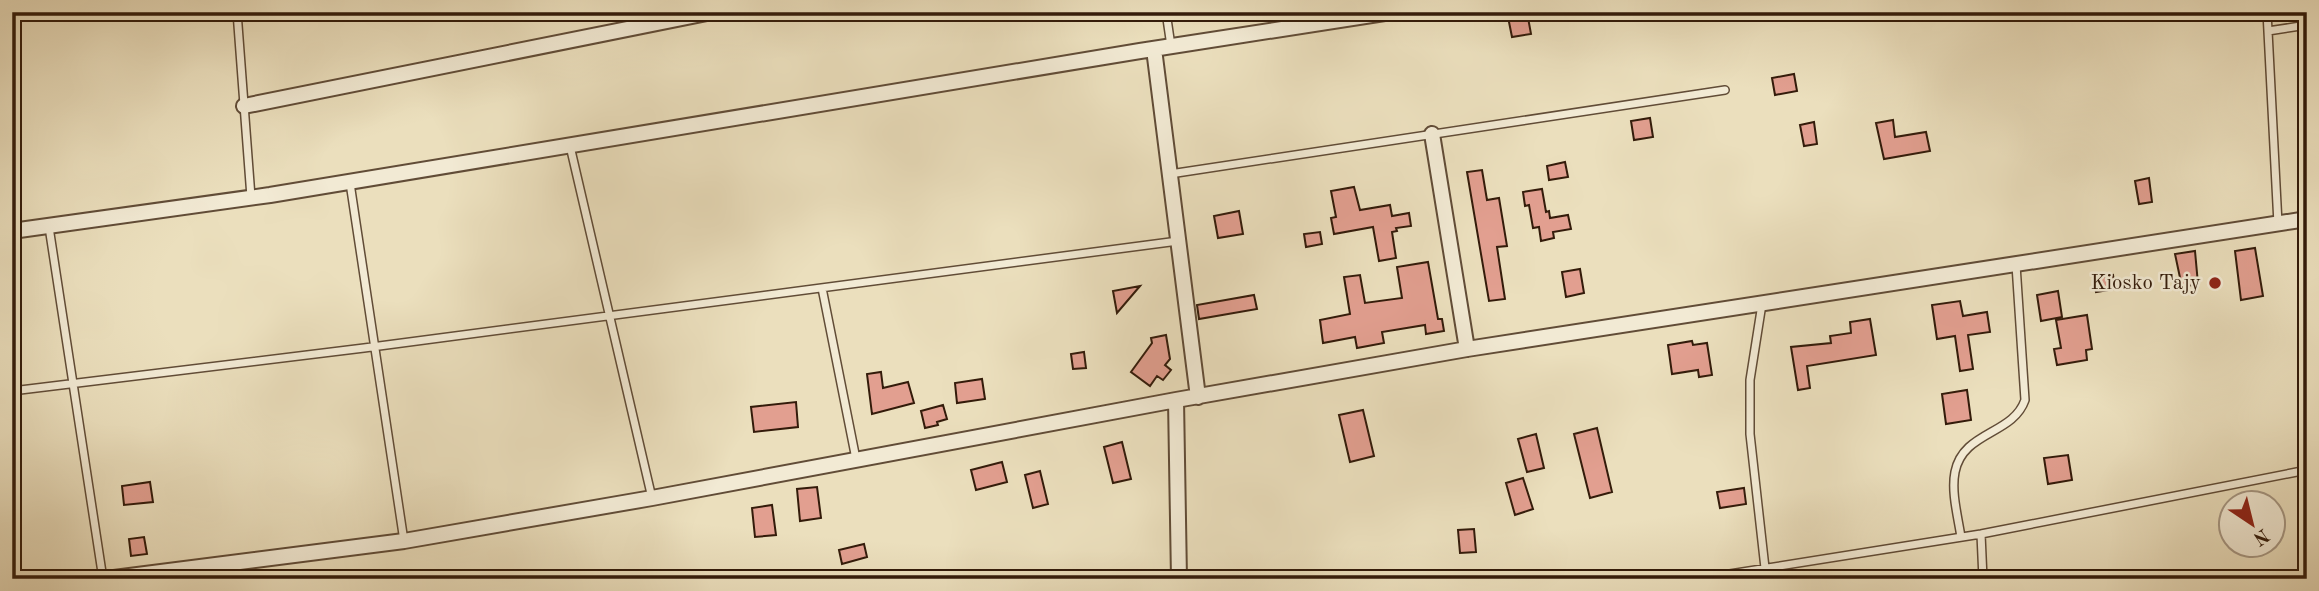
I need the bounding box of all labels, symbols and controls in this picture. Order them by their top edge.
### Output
place label: Kiosko Tajy [2091,273,2201,294]
marker: Kiosko Tajy [2207,275,2223,291]
north arrow [2218,490,2288,560]
text: N [2249,524,2272,548]

